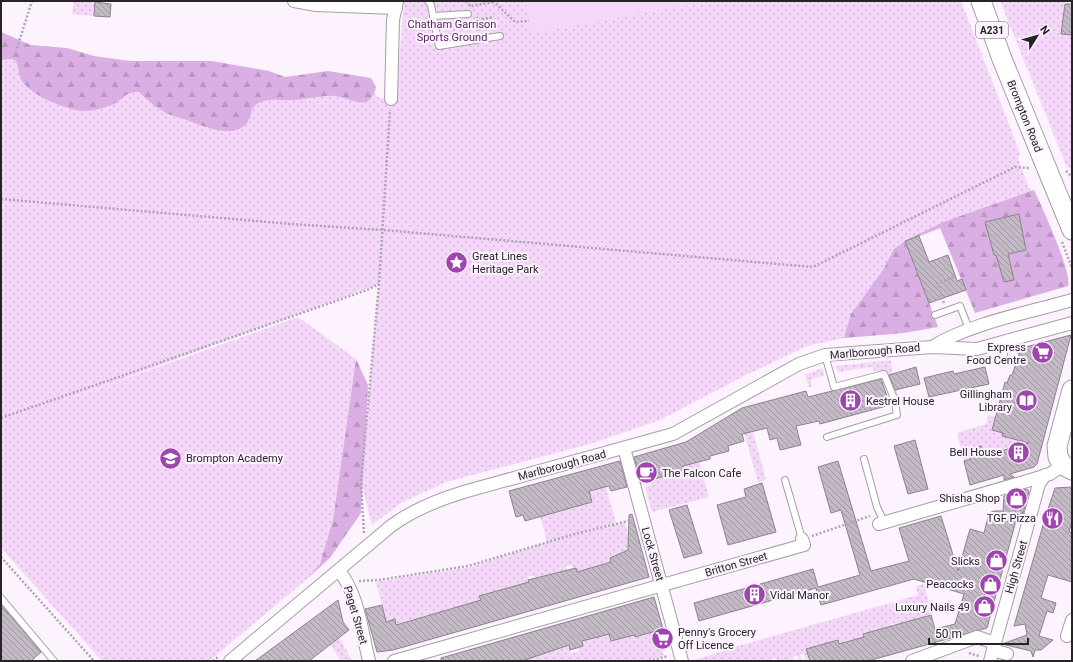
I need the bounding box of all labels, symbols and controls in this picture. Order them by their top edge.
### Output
north arrow [1017,16,1057,56]
park label: Chatham Garrison Sports Ground [408,18,496,44]
road number: A231 [976,22,1008,38]
text: N [1037,23,1052,37]
street label: Brompton Road [1004,78,1045,154]
place icon: Great Lines Heritage Park [444,249,470,275]
place label: Great Lines Heritage Park [472,250,539,276]
supermarket icon: Express Food Centre [1029,340,1055,366]
street label: Marlborough Road [829,341,921,362]
place label: Express Food Centre [966,341,1026,367]
library icon: Gillingham Library [1014,387,1040,413]
building icon: Kestrel House [838,388,864,414]
place label: Gillingham Library [960,388,1013,414]
place label: Kestrel House [866,395,935,408]
building icon: Bell House [1005,439,1031,465]
school or university icon: Brompton Academy [158,445,184,471]
place label: Bell House [950,446,1002,459]
street label: Marlborough Road [517,447,608,483]
place label: Brompton Academy [186,452,284,465]
cafe icon: The Falcon Cafe [634,460,660,486]
place label: The Falcon Cafe [662,467,741,480]
shop icon: Shisha Shop [1003,485,1029,511]
place label: Shisha Shop [939,492,1000,505]
restaurant icon: TGF Pizza [1039,505,1065,531]
place label: TGF Pizza [987,512,1036,525]
street label: Lock Street [639,526,666,583]
street label: High Street [1003,539,1030,595]
shop icon: Slicks [983,548,1009,574]
street label: Britton Street [703,549,769,580]
place label: Slicks [951,555,980,568]
shop icon: Peacocks [977,571,1003,597]
place label: Peacocks [926,578,974,591]
building icon: Vidal Manor [742,582,768,608]
street label: Paget Street [341,584,370,646]
place label: Vidal Manor [770,589,829,602]
shop icon: Luxury Nails 49 [972,594,998,620]
place label: Luxury Nails 49 [895,601,970,614]
scale bar [929,620,1028,646]
supermarket icon: Penny's Grocery Off Licence [650,625,676,651]
place label: Penny's Grocery Off Licence [678,626,757,652]
text: 50 m [935,627,962,641]

